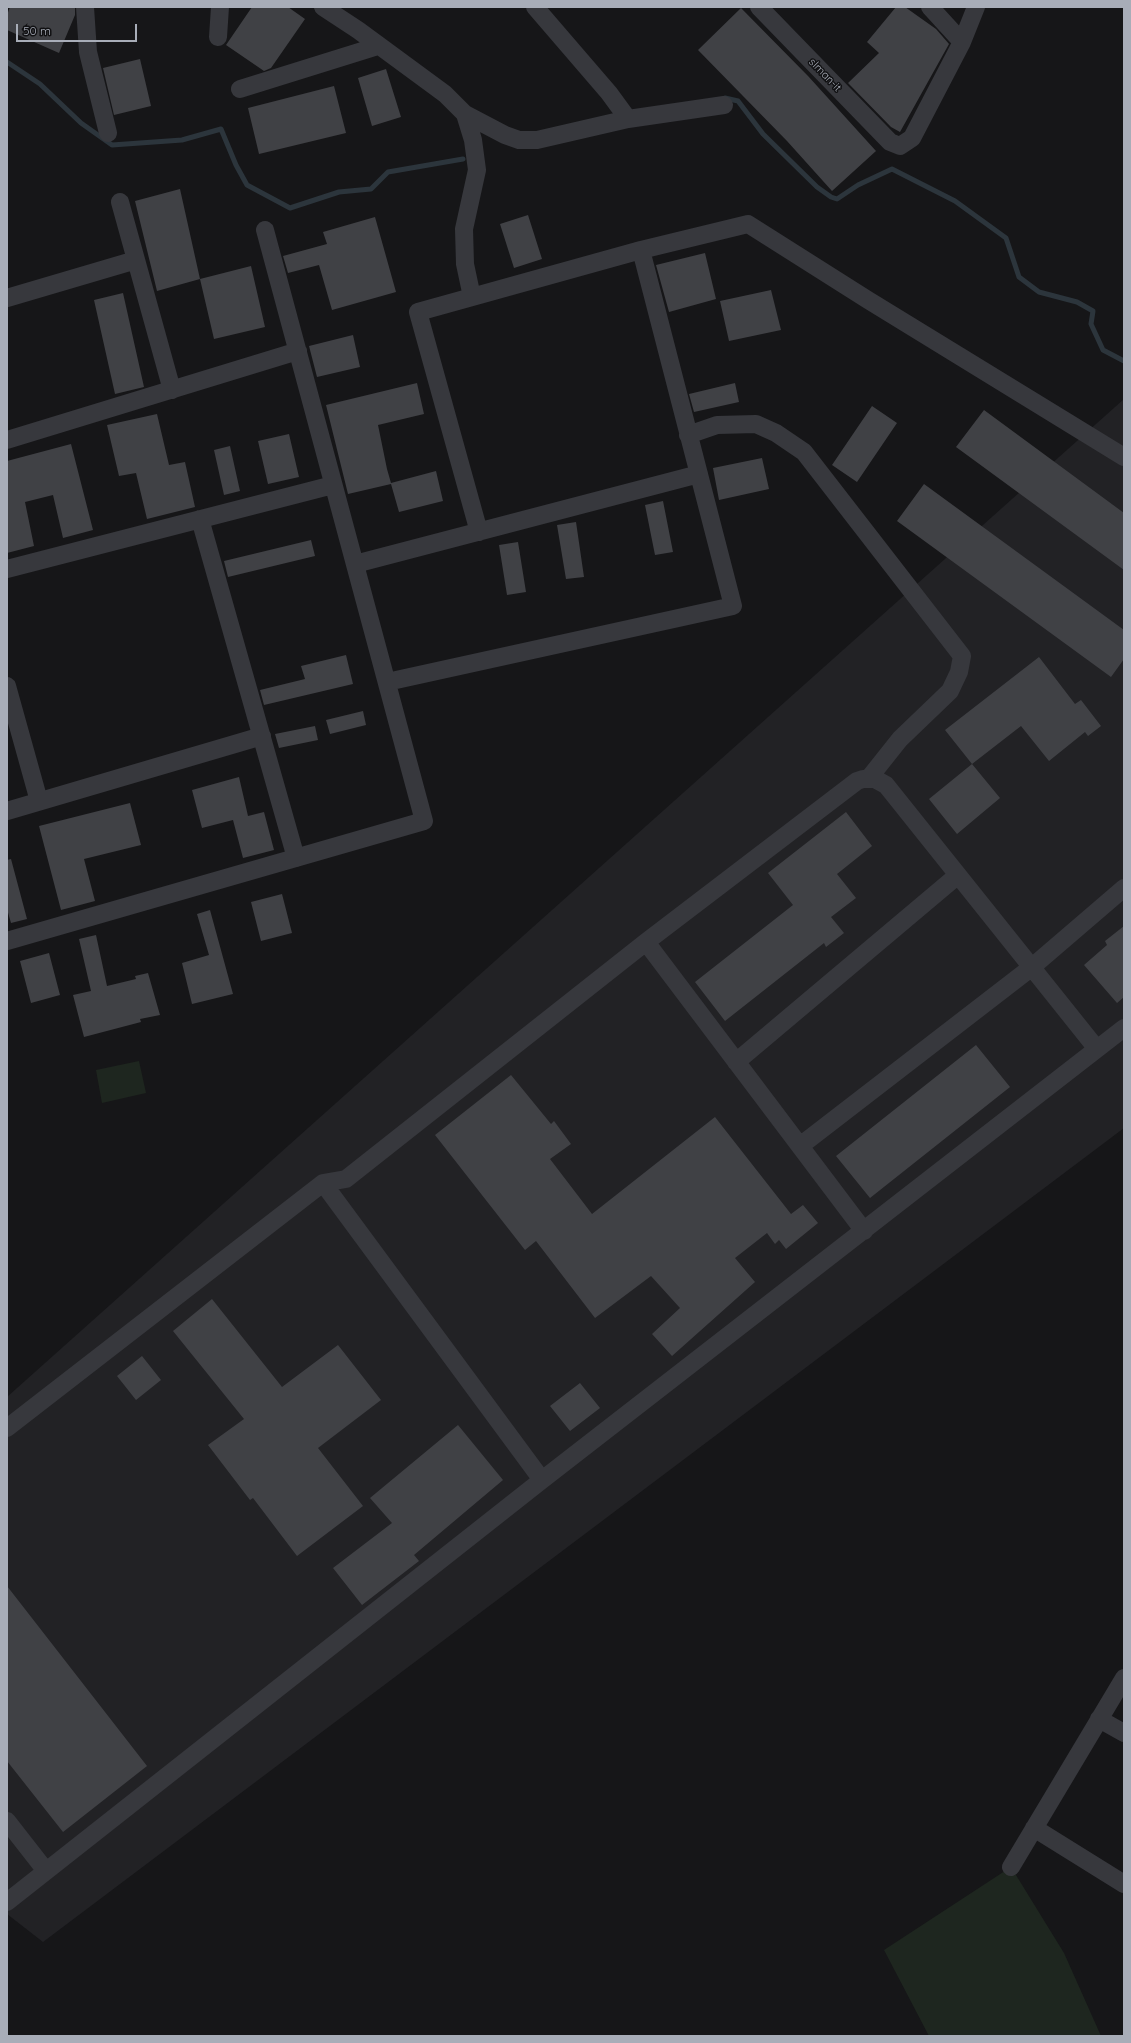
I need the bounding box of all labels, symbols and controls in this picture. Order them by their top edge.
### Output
scale bar [18,16,139,42]
text: 50 m [23,23,51,38]
street label: slman-it [806,56,844,94]

